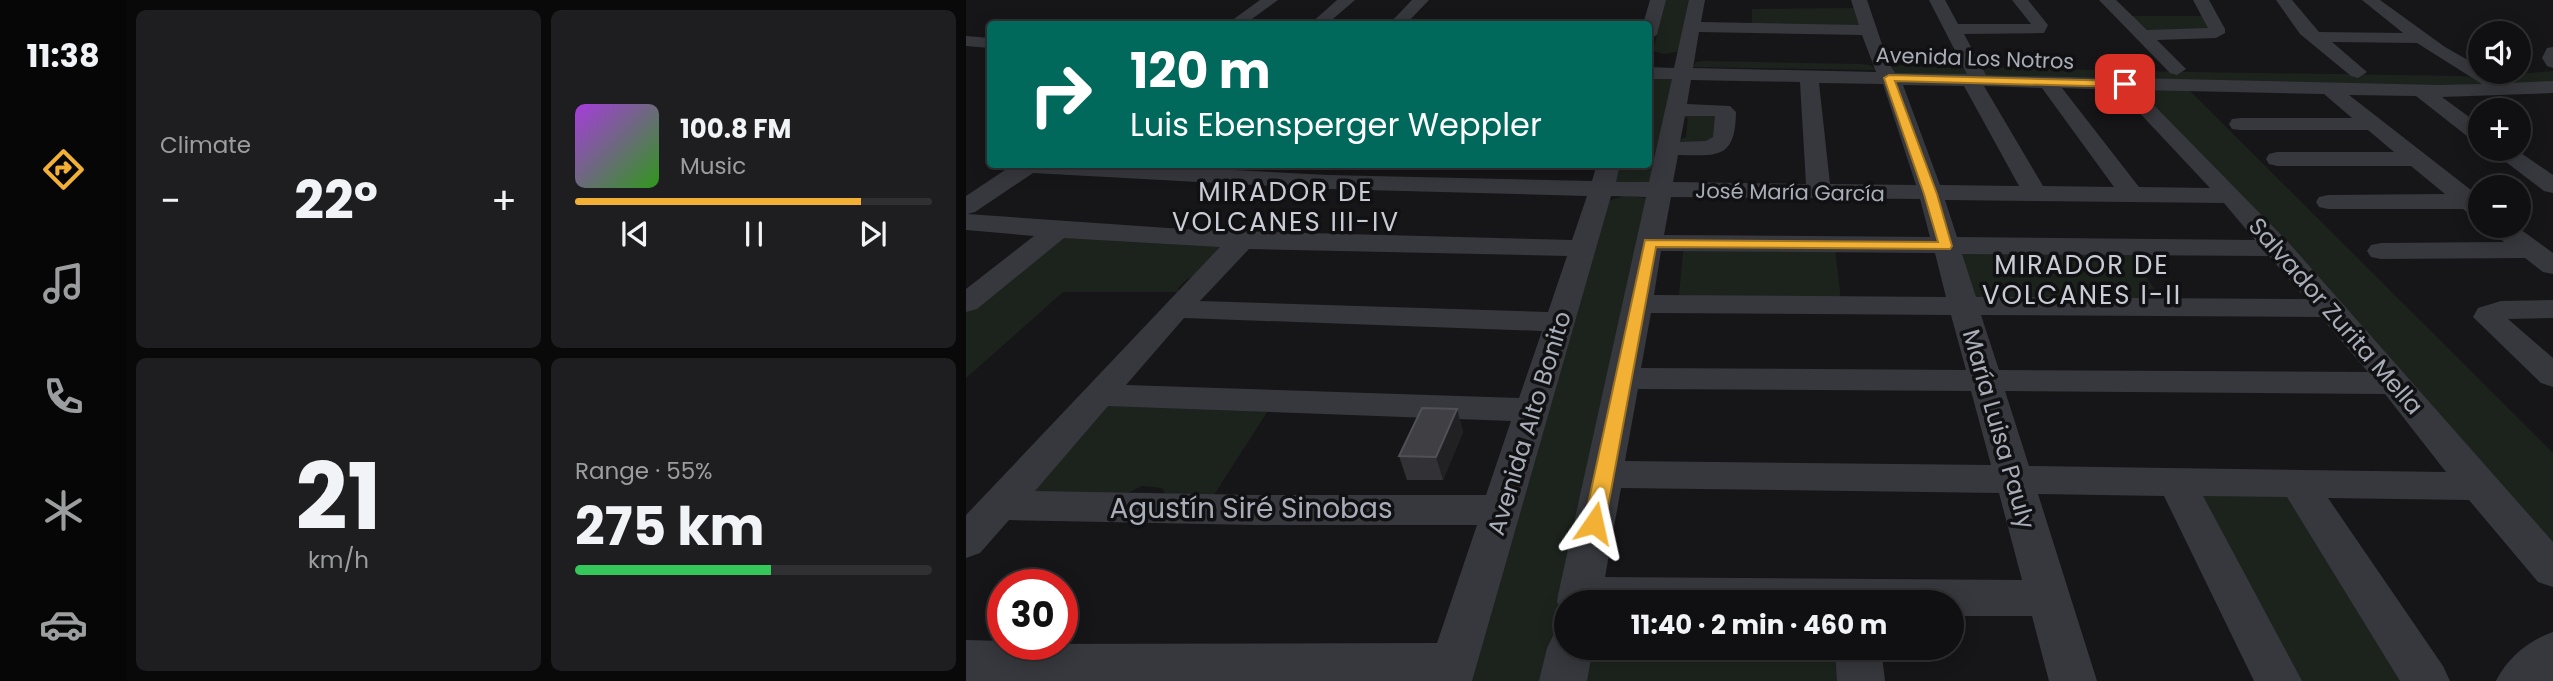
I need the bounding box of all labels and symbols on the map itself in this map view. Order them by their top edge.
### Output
street label: Avenida Los Notros [1875,40,2075,76]
pin [2095,54,2155,114]
district label: MIRADOR DE VOLCANES III-IV [1172,174,1400,240]
street label: José María García [1695,176,1885,208]
street label: Salvador Zurita Mella [2241,210,2431,422]
district label: MIRADOR DE VOLCANES I-II [1982,247,2182,313]
street label: Avenida Alto Bonito [1479,307,1579,539]
street label: María Luisa Pauly [1955,325,2043,533]
position arrow [1557,486,1631,560]
street label: Agustín Siré Sinobas [1109,489,1393,528]
speed limit sign: 30 [987,569,1078,660]

